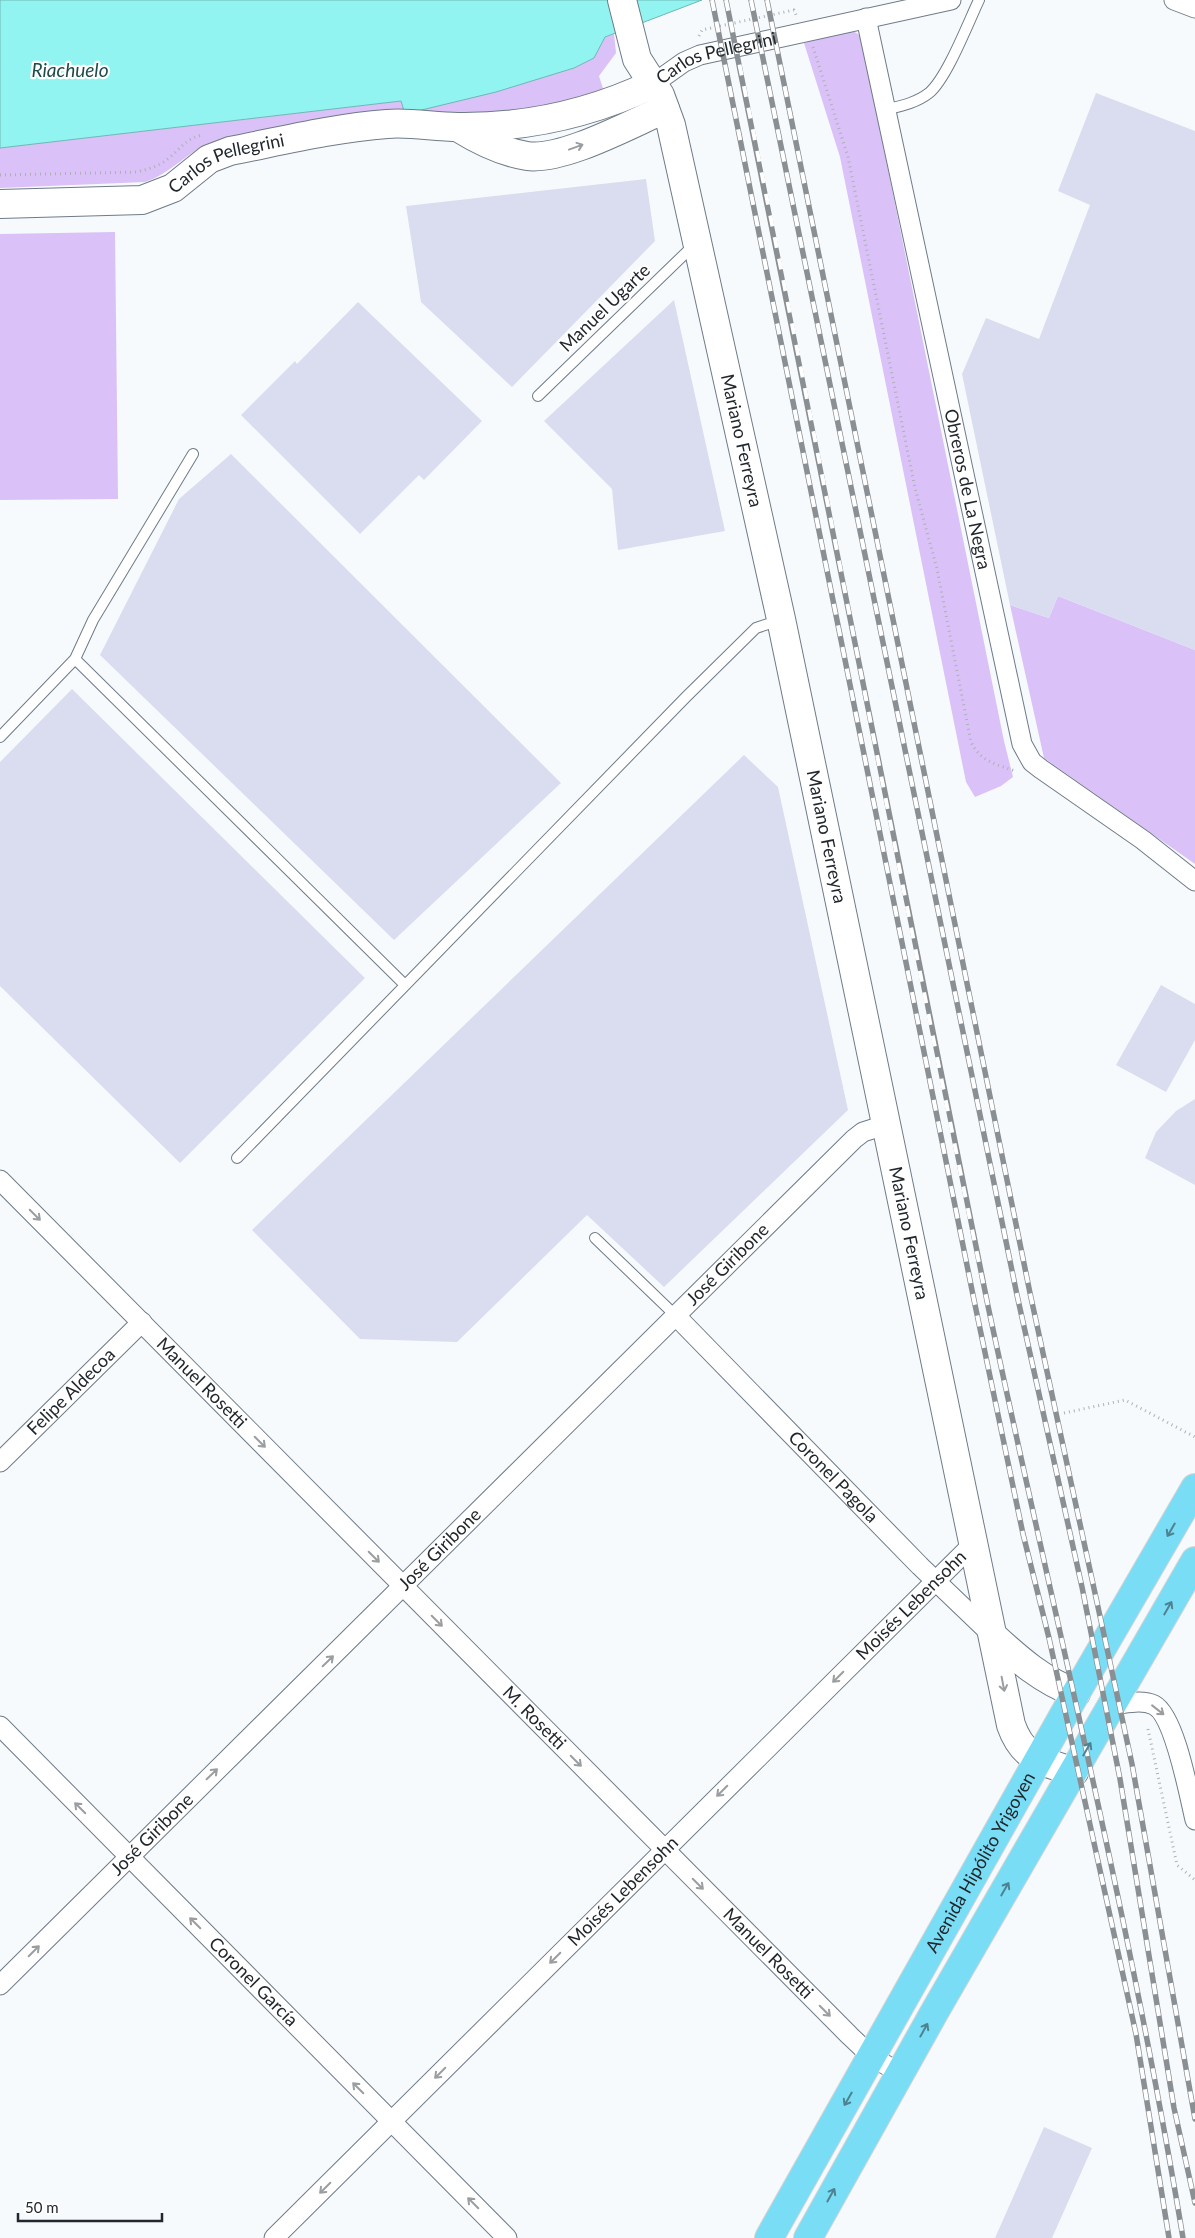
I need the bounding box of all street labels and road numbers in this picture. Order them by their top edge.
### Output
street label: Carlos Pellegrini [651,27,778,88]
street label: Carlos Pellegrini [163,128,286,198]
street label: Manuel Ugarte [554,259,654,356]
street label: Mariano Ferreyra [717,372,768,509]
street label: Obreros de La Negra [940,407,996,571]
street label: Mariano Ferreyra [803,768,852,905]
street label: Mariano Ferreyra [885,1164,934,1302]
street label: José Giribone [681,1218,773,1309]
street label: Manuel Rosetti [153,1332,252,1432]
street label: Felipe Aldecoa [22,1343,119,1439]
street label: Coronel Pagola [784,1426,883,1527]
street label: José Giribone [393,1503,485,1594]
street label: Moisés Lebensohn [851,1545,970,1664]
street label: M. Rosetti [499,1681,571,1753]
street label: Avenida Hipólito Yrigoyen [920,1768,1039,1956]
street label: José Giribone [105,1788,197,1879]
street label: Moisés Lebensohn [563,1831,682,1950]
street label: Manuel Rosetti [719,1903,818,2003]
street label: Coronel García [205,1932,303,2030]

